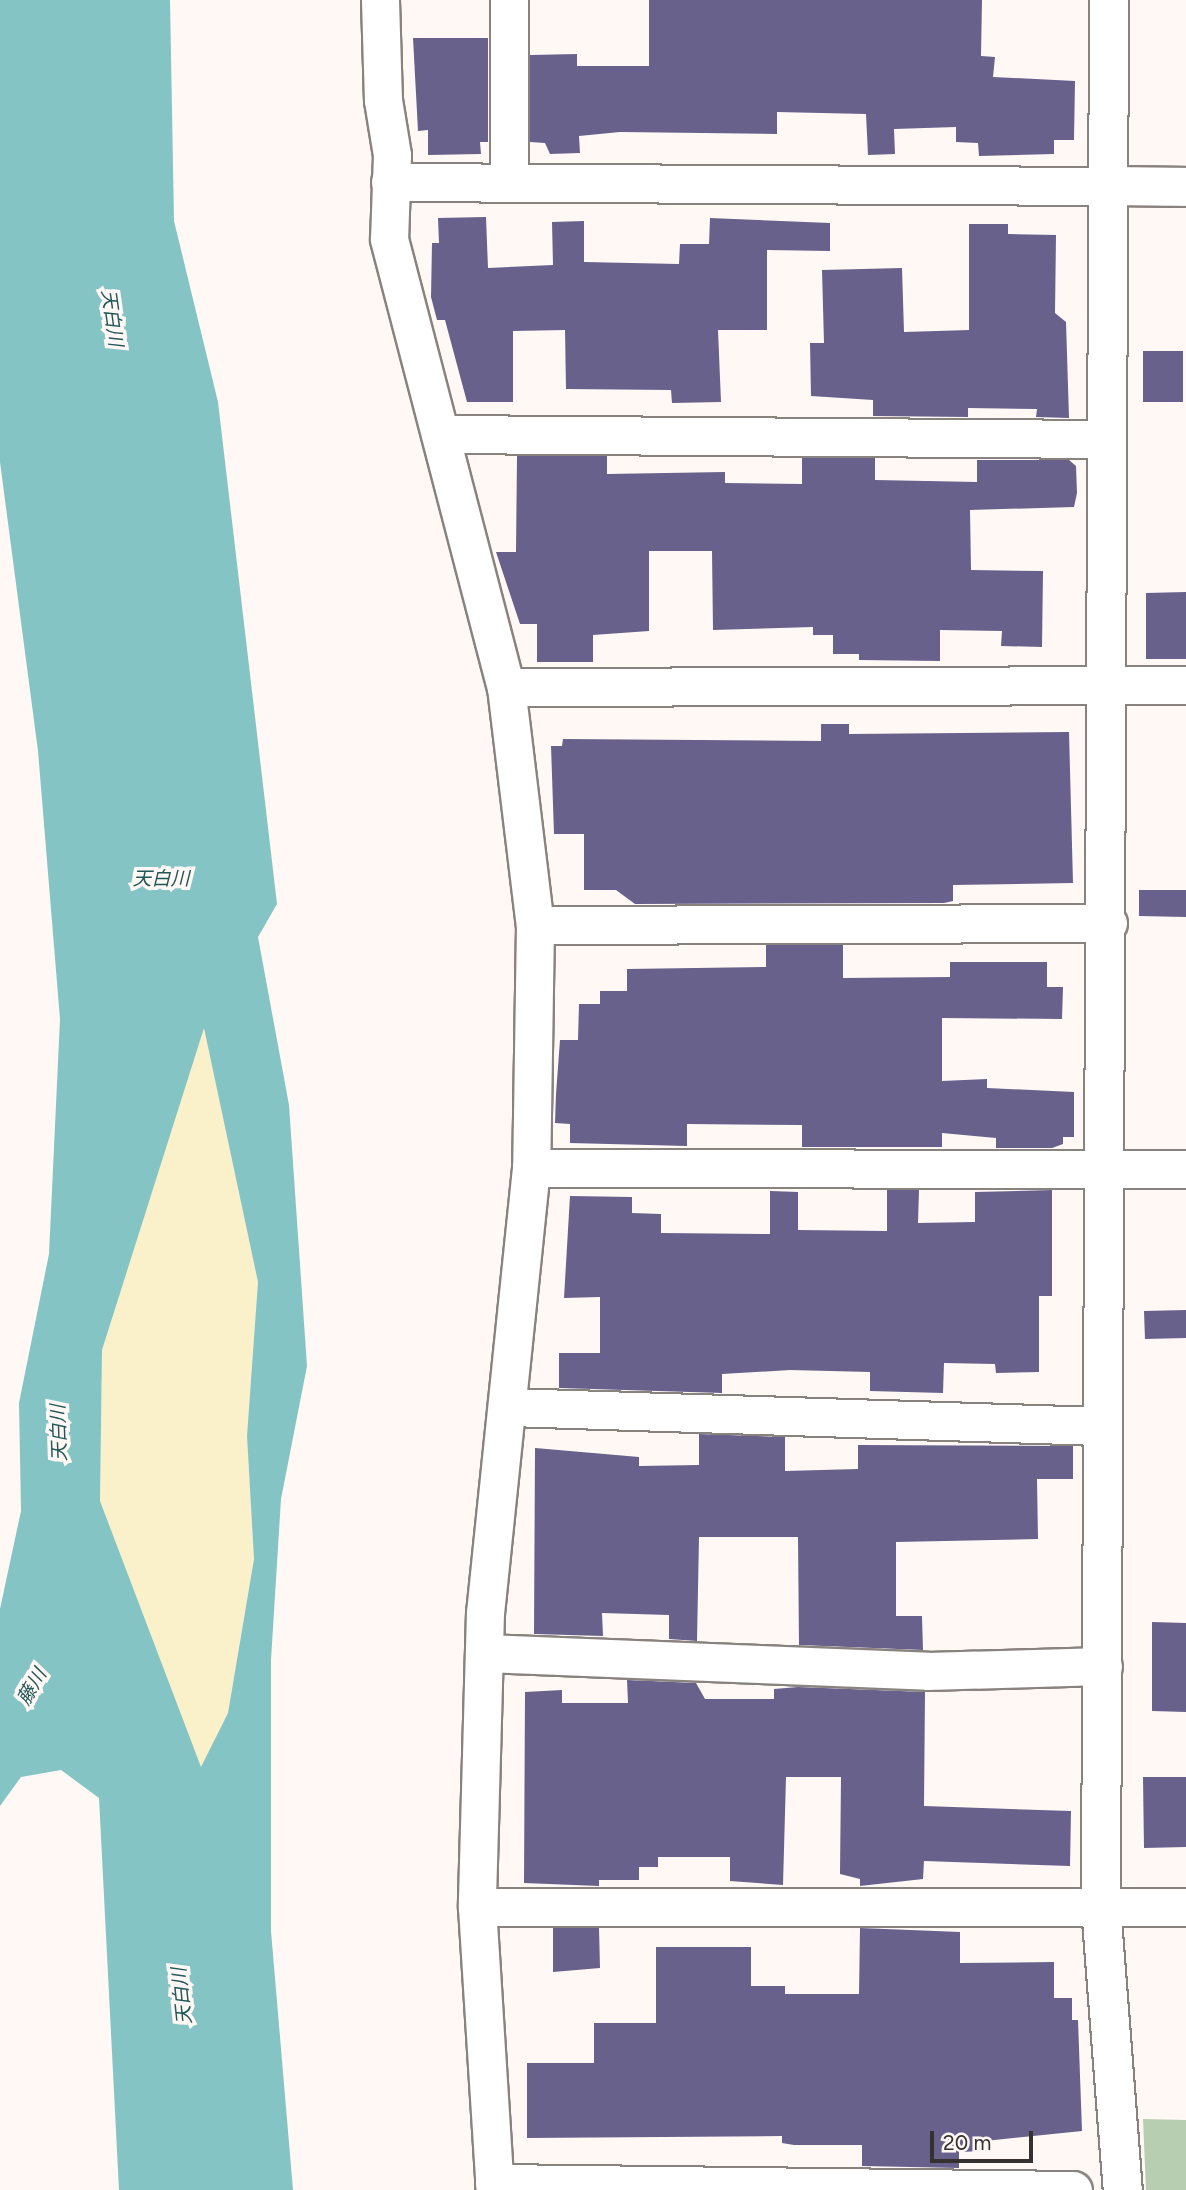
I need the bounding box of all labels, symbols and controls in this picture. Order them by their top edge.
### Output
water label: 天白川 [97,288,127,348]
water label: 天白川 [133,868,189,890]
water label: 天白川 [47,1404,71,1462]
water label: 藤川 [13,1665,51,1709]
water label: 天白川 [168,1966,196,2026]
scale bar [934,2116,1037,2160]
text: 20 m [943,2130,991,2155]

